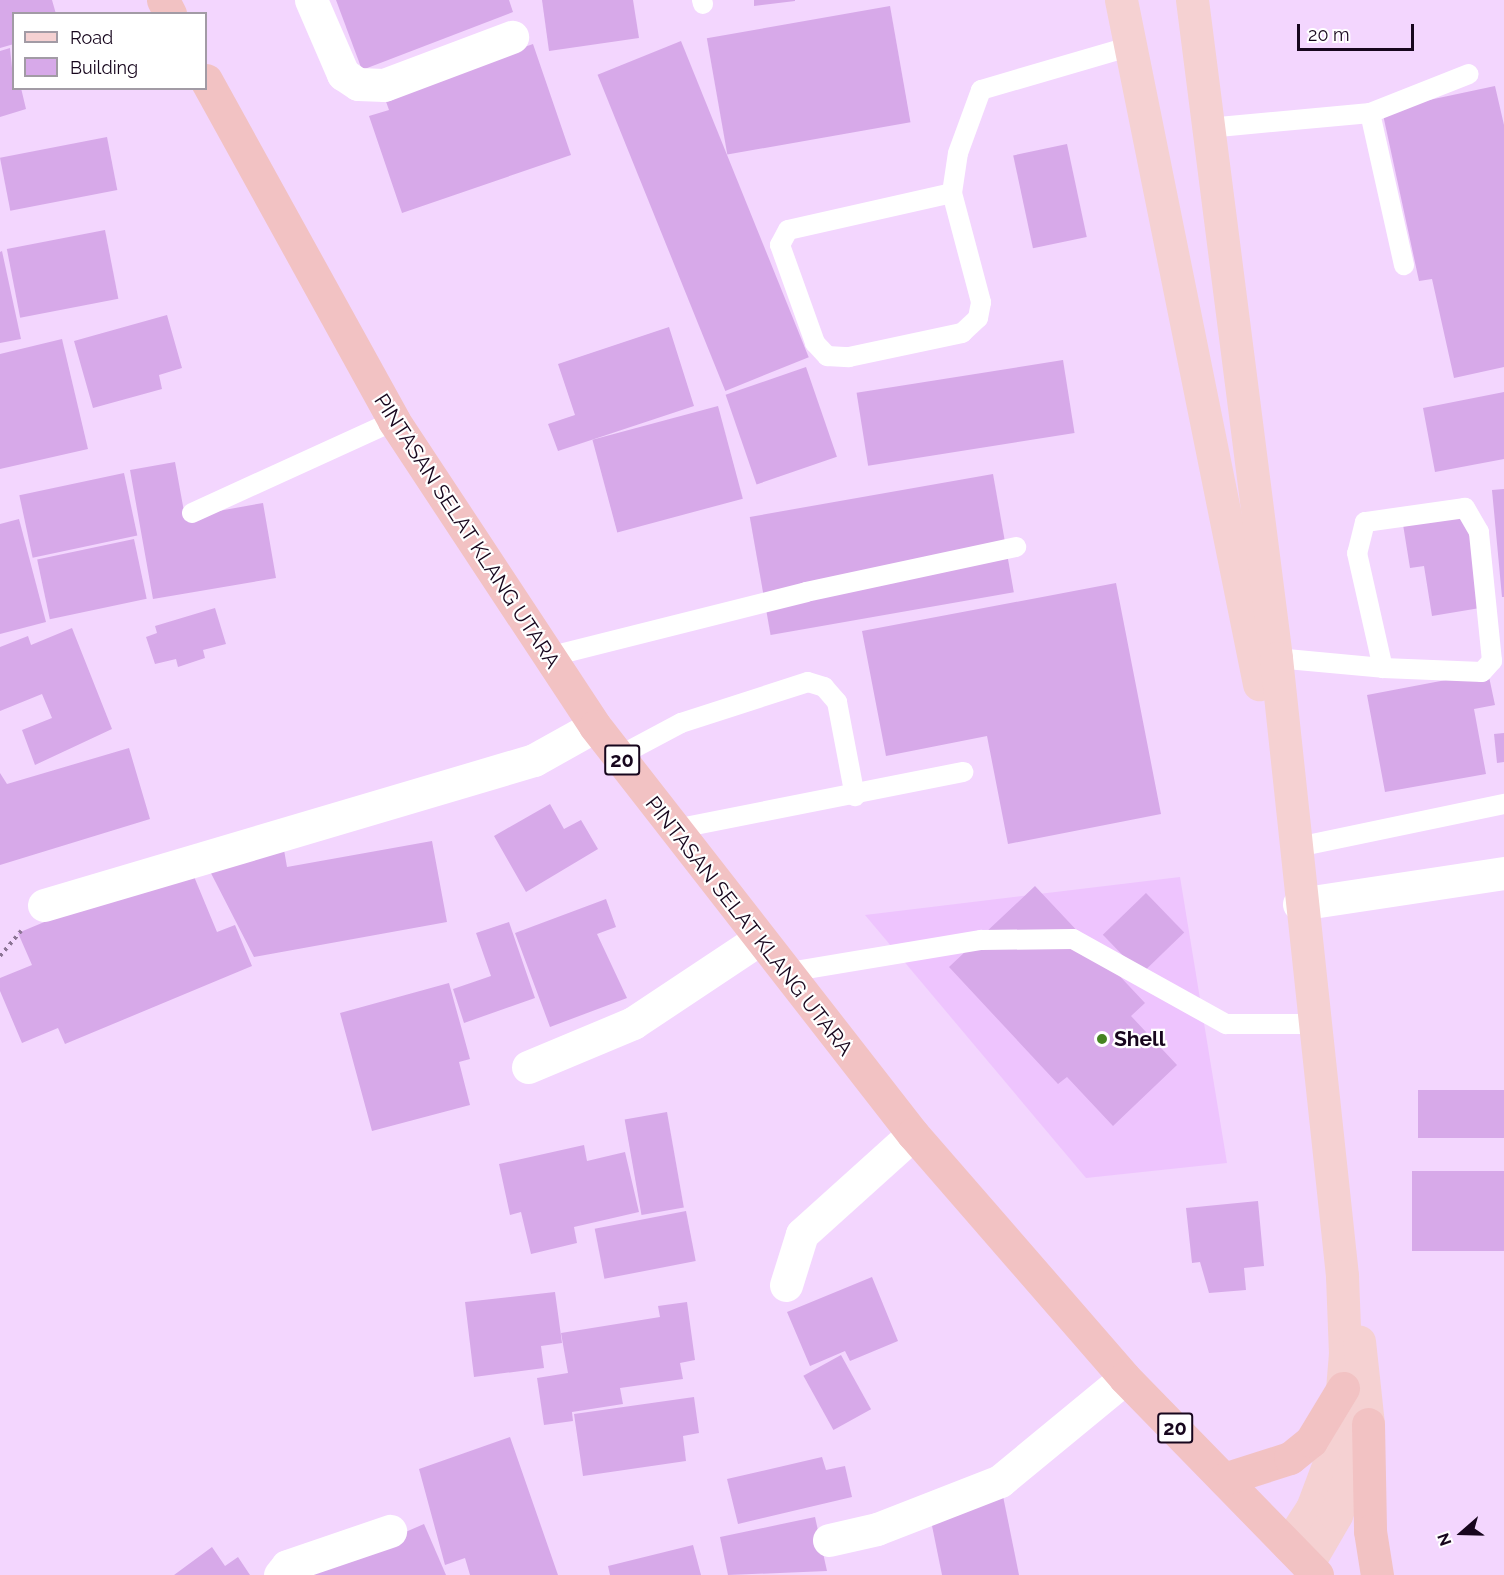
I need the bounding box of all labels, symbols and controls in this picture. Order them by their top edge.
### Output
legend [12,12,207,90]
scale bar [1300,12,1417,50]
text: 20 m [1308,24,1350,45]
text: Road [70,27,113,48]
text: Building [70,57,138,78]
street label: PINTASAN SELAT KLANG UTARA [369,389,565,673]
road number: 20 [604,743,640,777]
street label: PINTASAN SELAT KLANG UTARA [640,791,858,1061]
place label: Shell [1114,1026,1165,1052]
marker: Shell [1095,1032,1109,1046]
road number: 20 [1157,1411,1193,1445]
north arrow [1432,1503,1492,1563]
text: N [1434,1530,1456,1548]

